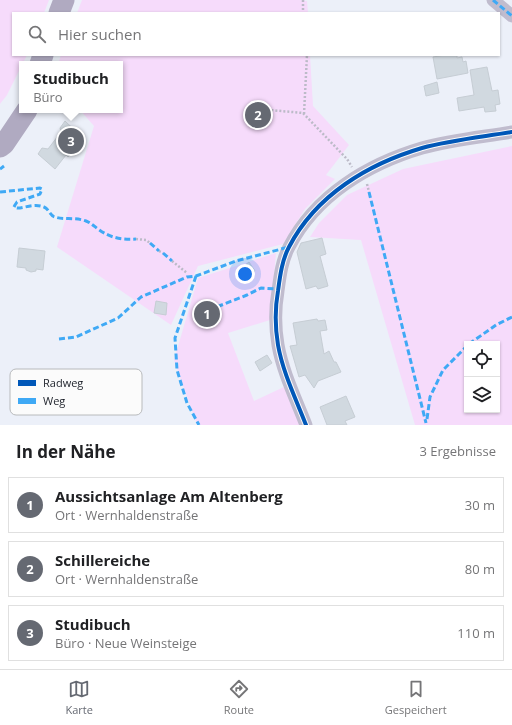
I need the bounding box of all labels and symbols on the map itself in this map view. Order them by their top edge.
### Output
pin: 2 [245,100,271,130]
pin: 3 [58,126,84,156]
your location [235,264,255,284]
pin: 1 [194,299,220,329]
legend [10,369,142,415]
text: Radweg [43,375,83,390]
text: Weg [43,393,65,408]

